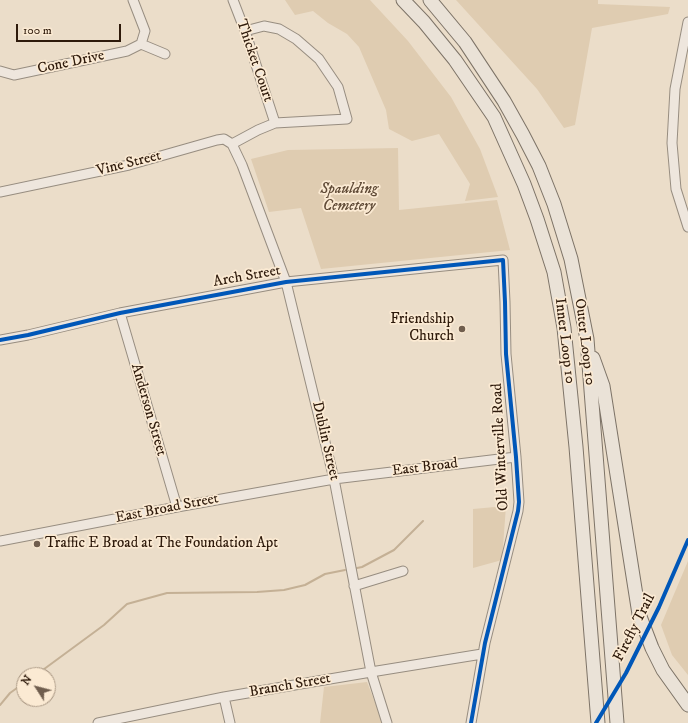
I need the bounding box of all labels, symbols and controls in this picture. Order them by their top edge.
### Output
scale bar [18,16,123,42]
street label: Thicket Court [231,17,277,105]
text: 100 m [23,23,52,38]
street label: Cone Drive [36,47,106,79]
street label: Vine Street [95,147,163,181]
park label: Spaulding Cemetery [320,181,378,216]
street label: Arch Street [212,262,282,292]
street label: Inner Loop 10 [550,297,578,385]
street label: Outer Loop 10 [570,298,598,386]
place label: Friendship Church [390,311,454,346]
marker: Friendship Church [457,324,467,334]
street label: Anderson Street [126,362,170,458]
street label: Old Winterville Road [489,383,513,511]
street label: Dublin Street [307,400,343,482]
street label: East Broad [391,455,459,481]
street label: East Broad Street [114,490,220,528]
place label: Traffic E Broad at The Foundation Apt [45,535,278,553]
marker: Traffic E Broad at The Foundation Apt [32,539,42,549]
street label: Firefly Trail [610,591,660,665]
north arrow [16,667,56,707]
street label: Branch Street [248,670,332,702]
text: N [19,673,35,688]

